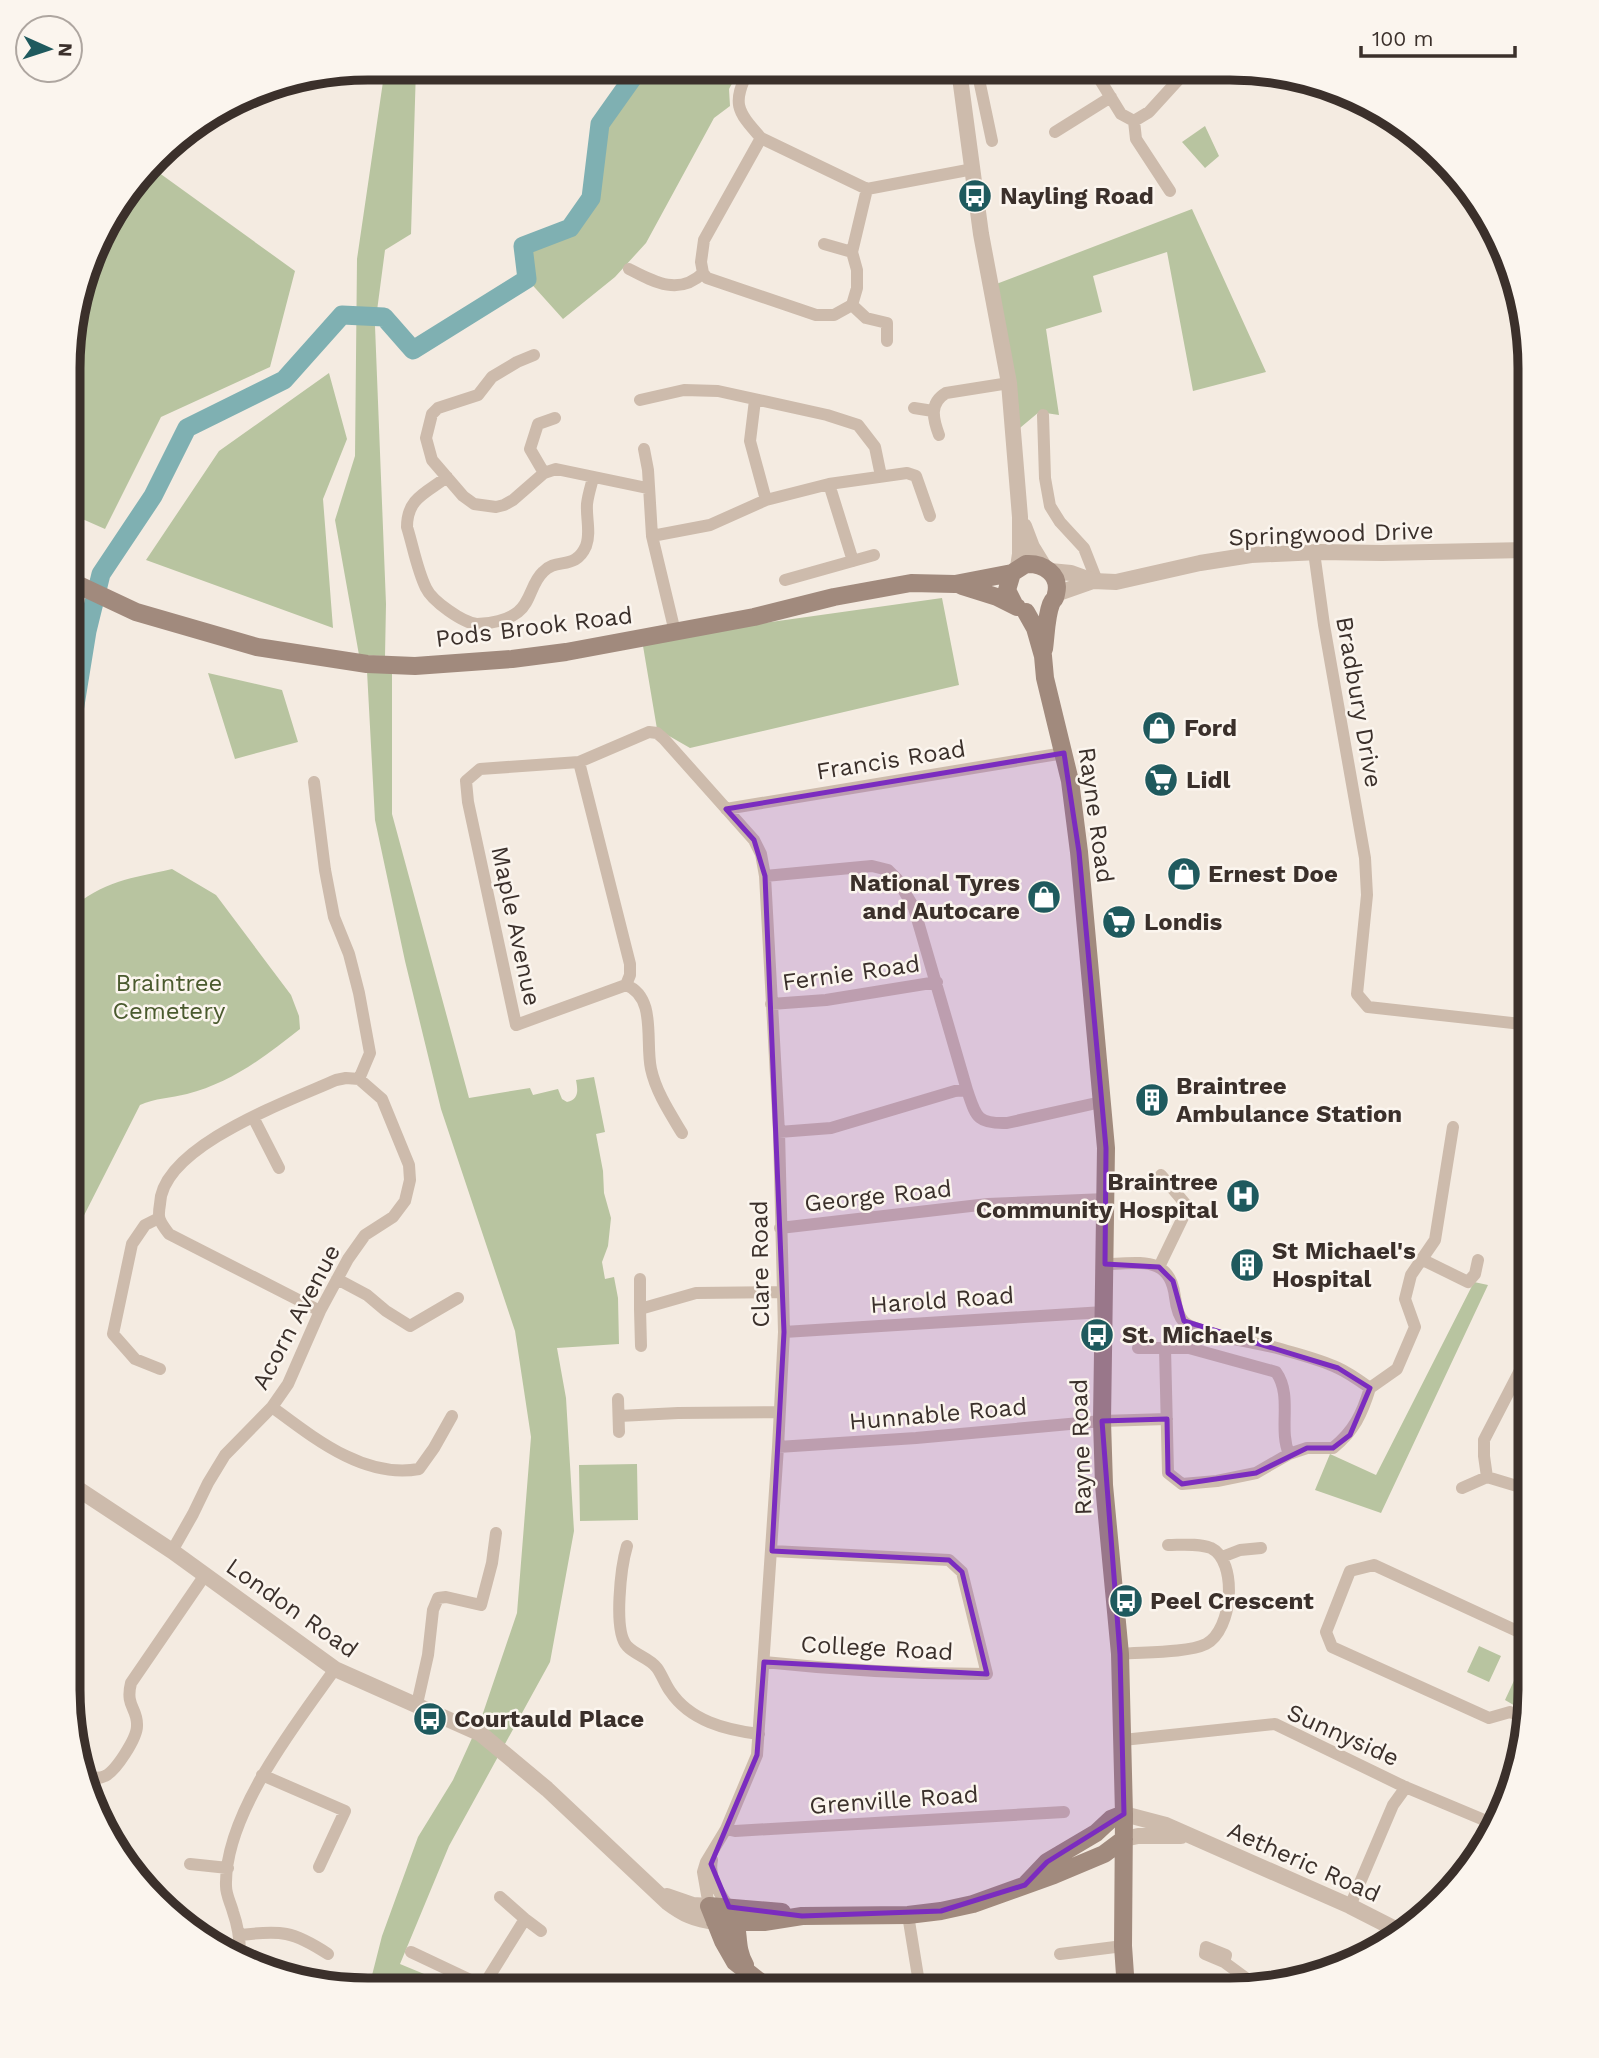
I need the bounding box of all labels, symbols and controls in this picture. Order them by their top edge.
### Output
north arrow [14,14,84,84]
scale bar [1361,14,1515,58]
text: 100 m [1372,26,1434,51]
text: N [54,42,77,58]
bus stop icon: Nayling Road [956,177,994,215]
place label: Nayling Road [1000,182,1154,210]
street label: Springwood Drive [1228,516,1434,552]
street label: Pods Brook Road [434,601,634,653]
street label: Bradbury Drive [1330,614,1388,790]
shop icon: Ford [1140,709,1178,747]
place label: Ford [1184,714,1237,742]
street label: Francis Road [814,734,968,786]
street label: Rayne Road [1073,745,1119,885]
supermarket icon: Lidl [1142,761,1180,799]
place label: Lidl [1186,766,1230,794]
street label: Maple Avenue [485,844,547,1008]
shop icon: Ernest Doe [1165,855,1203,893]
place label: Ernest Doe [1208,860,1338,888]
place label: National Tyres and Autocare [850,869,1020,925]
shop icon: National Tyres and Autocare [1025,878,1063,916]
supermarket icon: Londis [1100,903,1138,941]
place label: Londis [1144,908,1223,936]
street label: Fernie Road [780,949,922,997]
park label: Braintree Cemetery [113,969,226,1025]
place label: Braintree Ambulance Station [1176,1072,1402,1128]
building icon: Braintree Ambulance Station [1133,1081,1171,1119]
place label: Braintree Community Hospital [976,1168,1218,1224]
street label: George Road [803,1174,953,1218]
hospital icon: Braintree Community Hospital [1224,1177,1262,1215]
street label: Clare Road [745,1200,775,1328]
place label: St Michael's Hospital [1272,1237,1416,1293]
street label: Acorn Avenue [246,1240,346,1394]
building icon: St Michael's Hospital [1228,1246,1266,1284]
street label: Harold Road [869,1281,1015,1319]
bus stop icon: St. Michael's [1078,1316,1116,1354]
place label: St. Michael's [1122,1321,1273,1349]
street label: Rayne Road [1065,1378,1097,1516]
street label: Hunnable Road [848,1392,1028,1436]
street label: London Road [221,1552,363,1664]
bus stop icon: Peel Crescent [1107,1582,1145,1620]
place label: Peel Crescent [1150,1587,1314,1615]
street label: College Road [800,1630,954,1666]
street label: Sunnyside [1283,1698,1403,1772]
bus stop icon: Courtauld Place [411,1700,449,1738]
place label: Courtauld Place [454,1705,644,1733]
street label: Grenville Road [809,1780,979,1820]
street label: Aetheric Road [1223,1816,1385,1908]

